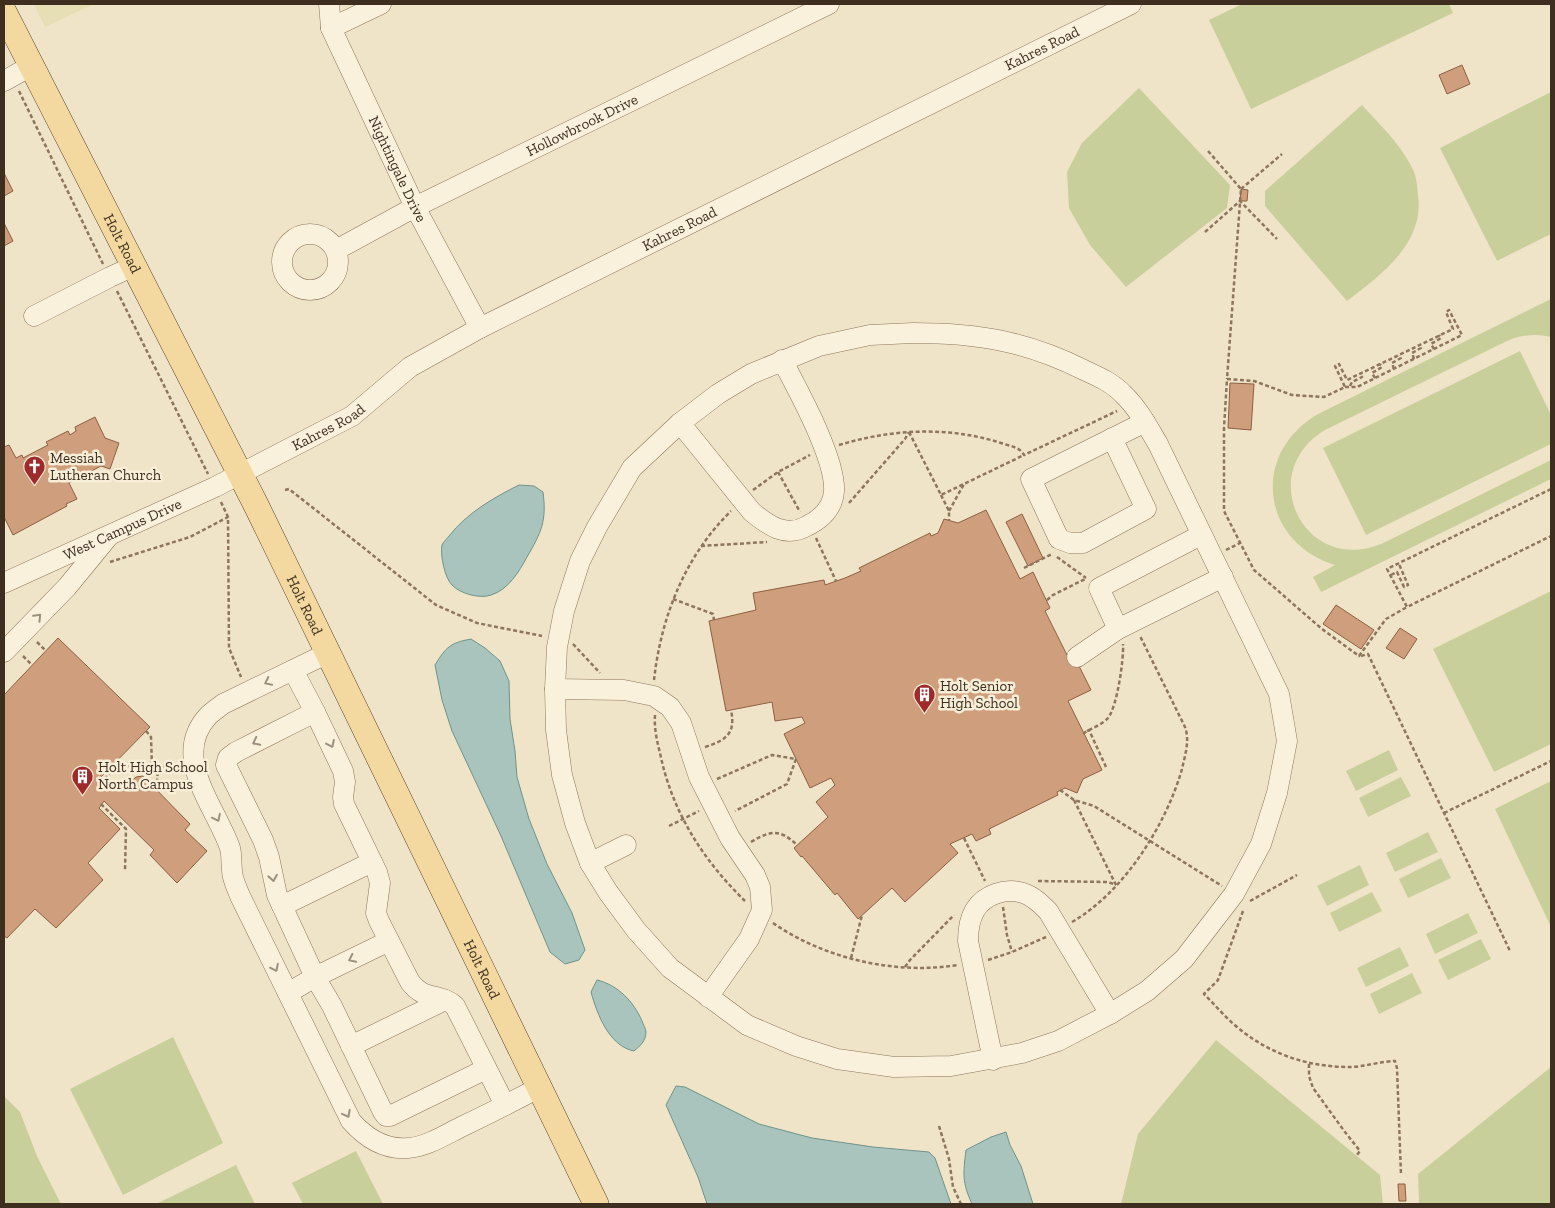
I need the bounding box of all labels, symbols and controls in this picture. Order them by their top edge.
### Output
street label: Kahres Road [1002,22,1083,74]
street label: Hollowbrook Drive [523,90,641,160]
street label: Nightingale Drive [365,113,430,225]
street label: Kahres Road [639,202,720,255]
street label: Holt Road [100,211,145,277]
street label: Kahres Road [289,399,369,455]
place label: Messiah Lutheran Church [50,449,162,484]
church icon: Messiah Lutheran Church [22,455,46,486]
street label: West Campus Drive [60,494,184,564]
street label: Holt Road [283,572,327,638]
one-way arrow [32,614,41,623]
one-way arrow [264,676,273,686]
place label: Holt Senior High School [940,677,1018,712]
building icon: Holt Senior High School [912,683,936,714]
one-way arrow [252,736,261,746]
one-way arrow [325,739,335,748]
place label: Holt High School North Campus [98,758,208,793]
building icon: Holt High School North Campus [70,764,94,795]
one-way arrow [211,813,221,822]
one-way arrow [268,873,278,882]
street label: Holt Road [460,937,504,1003]
one-way arrow [348,953,357,963]
one-way arrow [269,963,280,972]
one-way arrow [341,1108,351,1117]

